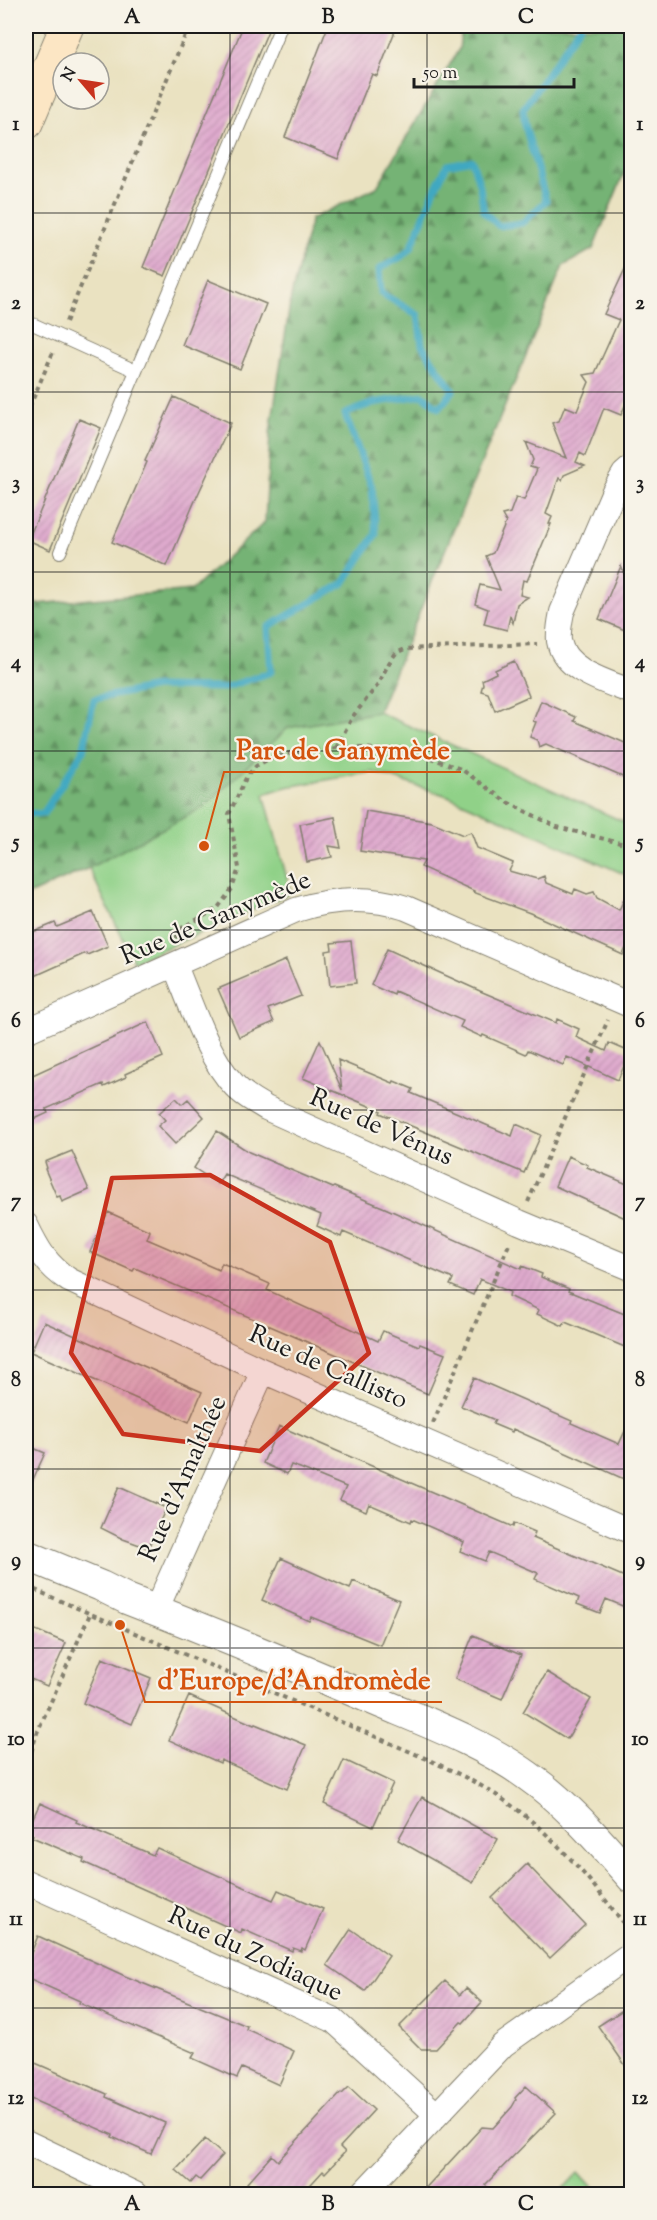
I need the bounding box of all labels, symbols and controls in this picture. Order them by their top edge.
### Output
text: A [124,4,141,33]
text: B [322,4,335,33]
text: C [518,4,534,33]
north arrow [51,51,111,111]
scale bar [414,51,574,89]
text: 50 m [422,61,458,87]
text: N [57,64,83,86]
text: 1 [13,111,20,140]
text: 1 [637,111,644,140]
text: 2 [11,290,21,319]
text: 2 [635,290,645,319]
text: 3 [12,470,20,499]
text: 3 [636,470,644,499]
text: 4 [10,649,21,678]
text: 4 [634,649,645,678]
callout: Parc de Ganymède [224,727,461,772]
text: Parc de Ganymède [236,733,450,772]
text: 5 [11,829,20,858]
text: 5 [635,829,644,858]
street label: Rue de Ganymède [115,862,317,976]
text: 6 [11,1008,21,1037]
text: 6 [635,1008,645,1037]
street label: Rue de Vénus [303,1080,459,1176]
text: 7 [11,1188,22,1217]
text: 7 [635,1188,646,1217]
street label: Rue de Callisto [243,1316,413,1420]
text: 8 [11,1367,21,1396]
text: 8 [635,1367,645,1396]
street label: Rue d'Amalthée [131,1390,237,1568]
text: 9 [11,1547,21,1576]
text: 9 [635,1547,645,1576]
callout: d'Europe/d'Andromède [145,1657,442,1702]
text: d'Europe/d'Andromède [157,1663,431,1702]
text: 10 [7,1726,25,1755]
text: 10 [631,1726,649,1755]
street label: Rue du Zodiaque [161,1898,349,2012]
text: 11 [9,1906,23,1935]
text: 11 [633,1906,647,1935]
text: 12 [8,2085,25,2114]
text: 12 [632,2085,649,2114]
text: A [124,2191,141,2220]
text: B [322,2191,335,2220]
text: C [518,2191,534,2220]

